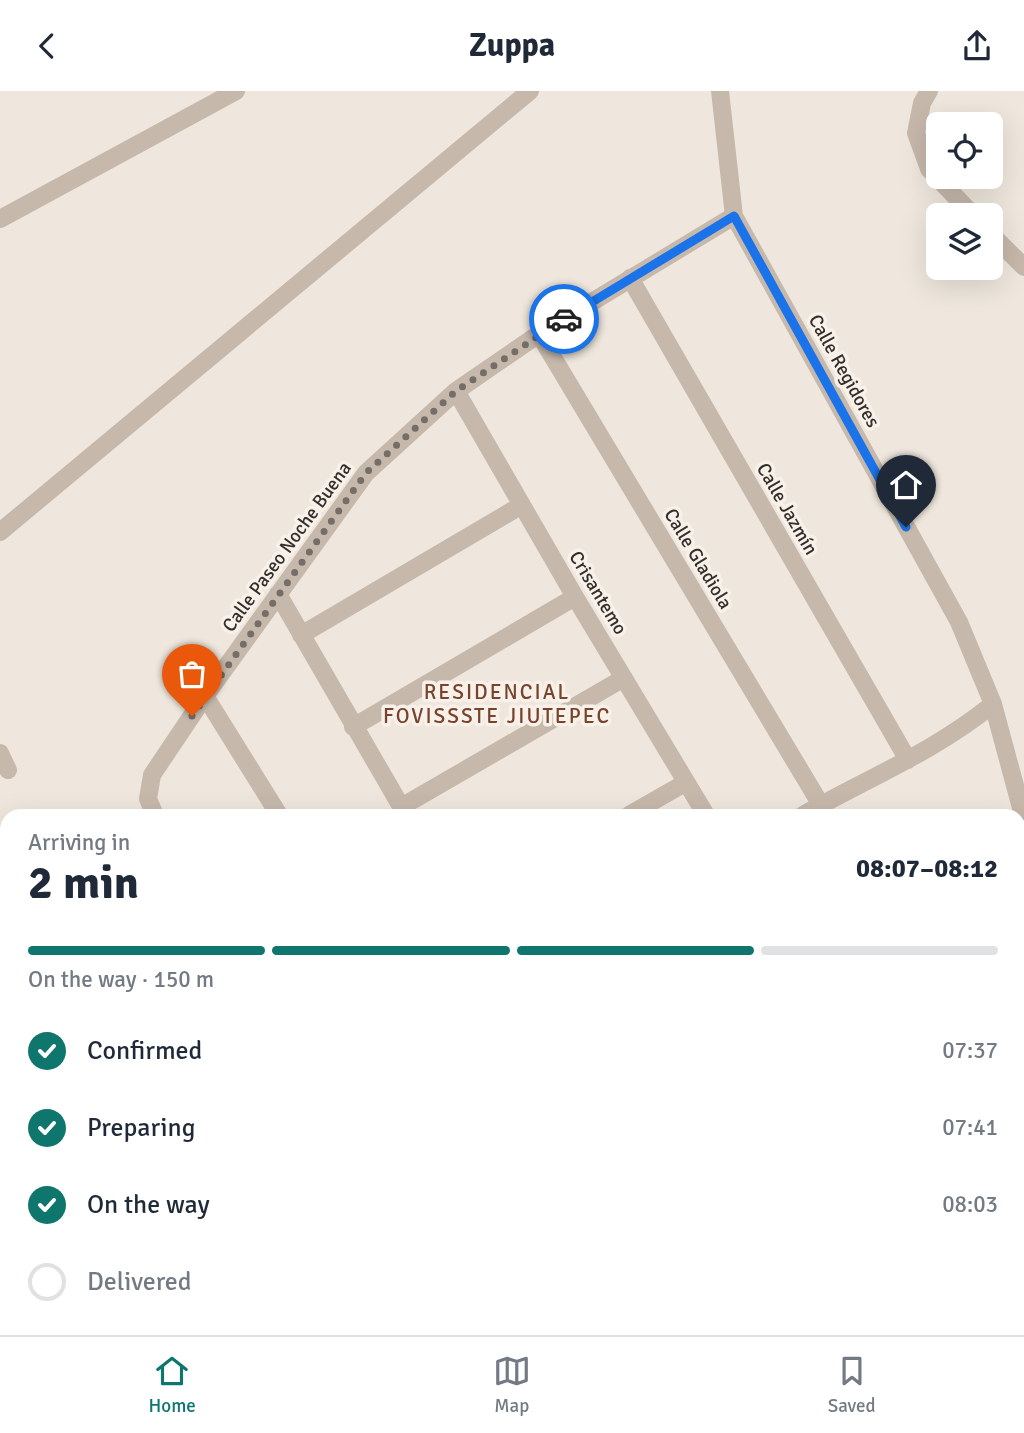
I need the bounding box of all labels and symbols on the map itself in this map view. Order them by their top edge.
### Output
courier [529,284,599,354]
street label: Calle Regidores [803,310,885,432]
pin [876,455,936,527]
street label: Calle Paseo Noche Buena [217,457,357,637]
street label: Calle Jazmín [751,459,823,559]
street label: Calle Gladiola [659,504,737,614]
street label: Crisantemo [564,547,632,639]
pin [162,644,222,716]
district label: RESIDENCIAL FOVISSSTE JIUTEPEC [383,679,611,729]

